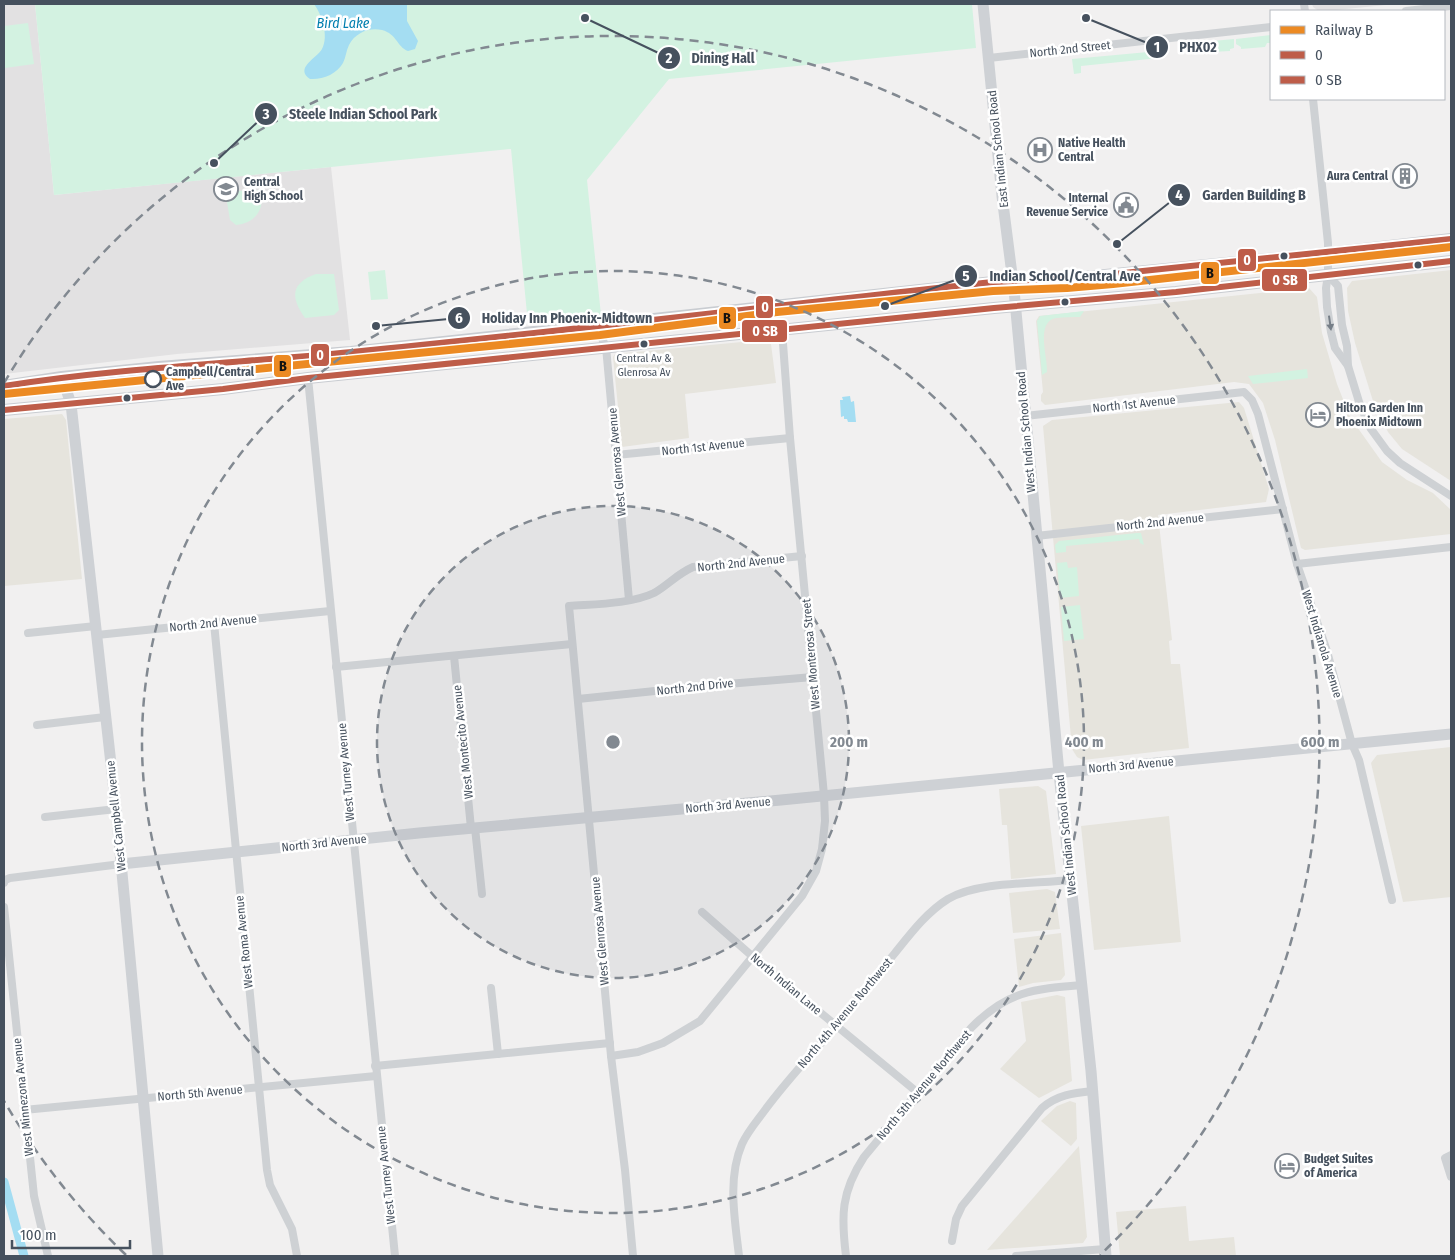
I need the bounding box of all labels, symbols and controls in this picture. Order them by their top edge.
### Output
legend [1270,10,1445,100]
water label: Bird Lake [316,15,370,32]
text: Railway B [1315,21,1373,39]
callout: PHX02 [1144,33,1227,62]
street label: North 2nd Street [1029,38,1111,60]
text: 1 [1154,38,1160,56]
text: PHX02 [1179,39,1217,56]
callout: Dining Hall [656,44,764,73]
text: 0 [1315,46,1323,64]
text: 2 [665,49,673,67]
text: Dining Hall [691,50,755,67]
text: 0 SB [1315,71,1342,89]
street label: East Indian School Road [985,90,1011,208]
callout: Steele Indian School Park [254,99,447,128]
text: 3 [261,105,270,123]
text: Steele Indian School Park [289,106,438,123]
place label: Native Health Central [1058,136,1125,164]
hospital icon: Native Health Central [1027,137,1053,163]
building icon: Aura Central [1392,163,1418,189]
place label: Aura Central [1326,169,1389,183]
place label: Central High School [244,175,304,203]
school or university icon: Central High School [213,176,239,202]
callout: Garden Building B [1167,180,1315,209]
text: 4 [1175,186,1183,204]
text: Garden Building B [1202,187,1306,204]
place label: Internal Revenue Service [1026,191,1109,219]
public building icon: Internal Revenue Service [1113,192,1139,218]
line badge: 0 [1237,248,1257,272]
unlabelled marker [1279,251,1289,261]
text: 0 [1243,252,1251,269]
unlabelled marker [1413,260,1423,270]
callout: Indian School/Central Ave [954,261,1150,290]
line badge: B [1200,261,1220,285]
text: B [1206,265,1214,282]
text: 5 [962,267,970,285]
text: Indian School/Central Ave [989,268,1141,285]
line badge: 0 SB [1261,268,1308,292]
text: 0 SB [1272,272,1298,289]
line badge: 0 [755,295,774,319]
unlabelled marker [1060,297,1070,307]
text: 0 [761,299,769,316]
callout: Holiday Inn Phoenix-Midtown [447,303,662,332]
line badge: B [718,306,737,330]
text: 6 [455,309,463,327]
text: Holiday Inn Phoenix-Midtown [482,310,652,327]
text: B [723,310,731,327]
one-way arrow [1326,315,1334,331]
line badge: 0 SB [741,319,788,343]
text: 0 SB [752,323,778,340]
marker: Central Av & Glenrosa Av [639,339,649,349]
line badge: 0 [310,343,330,367]
text: 0 [316,347,324,364]
place label: Central Av & Glenrosa Av [616,352,672,379]
line badge: B [273,354,292,378]
text: B [279,358,287,375]
place label: Campbell/Central Ave [165,365,255,393]
marker: Campbell/Central Ave [144,370,162,388]
street label: West Indian School Road [1014,371,1038,493]
unlabelled marker [122,393,132,403]
street label: North 1st Avenue [1092,393,1176,415]
place label: Hilton Garden Inn Phoenix Midtown [1336,401,1423,429]
hotel icon: Hilton Garden Inn Phoenix Midtown [1305,402,1331,428]
street label: West Glenrosa Avenue [605,407,629,517]
street label: North 1st Avenue [661,436,745,458]
street label: North 2nd Avenue [1116,510,1204,534]
street label: North 2nd Avenue [697,551,785,575]
street label: West Indianola Avenue [1299,588,1345,700]
street label: West Monterosa Street [799,598,823,710]
street label: North 2nd Avenue [169,611,257,635]
street label: North 2nd Drive [656,676,734,698]
street label: West Montecito Avenue [450,684,476,800]
street label: West Turney Avenue [335,722,357,822]
centre of rings [604,733,622,751]
text: 200 m [829,733,868,751]
text: 400 m [1065,733,1103,751]
text: 600 m [1301,733,1339,751]
street label: North 3rd Avenue [1088,754,1174,776]
street label: West Campbell Avenue [103,760,129,872]
street label: West Indian School Road [1053,774,1079,896]
street label: North 3rd Avenue [685,794,771,816]
street label: North 3rd Avenue [281,832,367,854]
street label: West Glenrosa Avenue [588,876,612,986]
street label: West Roma Avenue [232,895,256,989]
street label: North Indian Lane [748,950,824,1018]
street label: North 4th Avenue Northwest [795,955,895,1071]
street label: North 5th Avenue Northwest [874,1027,974,1143]
street label: West Minnezona Avenue [10,1037,36,1157]
street label: North 5th Avenue [157,1082,243,1104]
street label: West Turney Avenue [374,1125,398,1225]
place label: Budget Suites of America [1304,1152,1374,1180]
hotel icon: Budget Suites of America [1274,1153,1300,1179]
scale bar [12,1218,130,1250]
text: 100 m [20,1226,57,1244]

